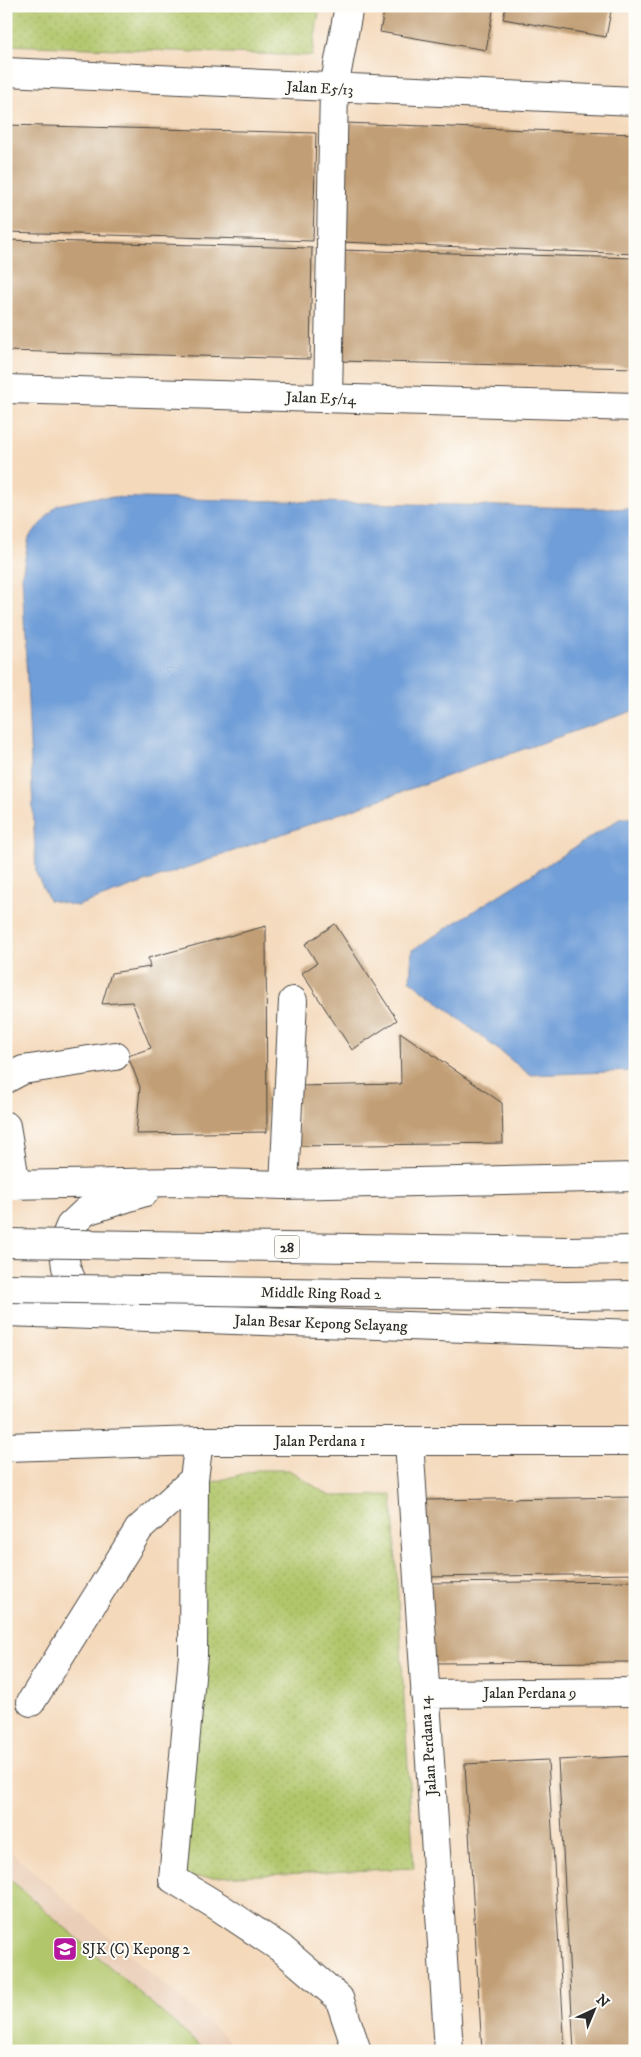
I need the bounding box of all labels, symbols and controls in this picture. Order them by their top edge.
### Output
street label: Jalan E5/13 [284,77,354,100]
street label: Jalan E5/14 [284,388,357,409]
road number: 28 [274,1236,300,1258]
street label: Middle Ring Road 2 [261,1283,382,1304]
street label: Jalan Besar Kepong Selayang [232,1311,409,1336]
street label: Jalan Perdana 1 [272,1432,366,1451]
street label: Jalan Perdana 9 [482,1684,577,1703]
street label: Jalan Perdana 14 [416,1695,442,1798]
school or university icon: SJK (C) Kepong 2 [52,1936,78,1962]
place label: SJK (C) Kepong 2 [82,1940,191,1959]
north arrow [568,1984,618,2034]
text: N [592,1991,613,2012]

